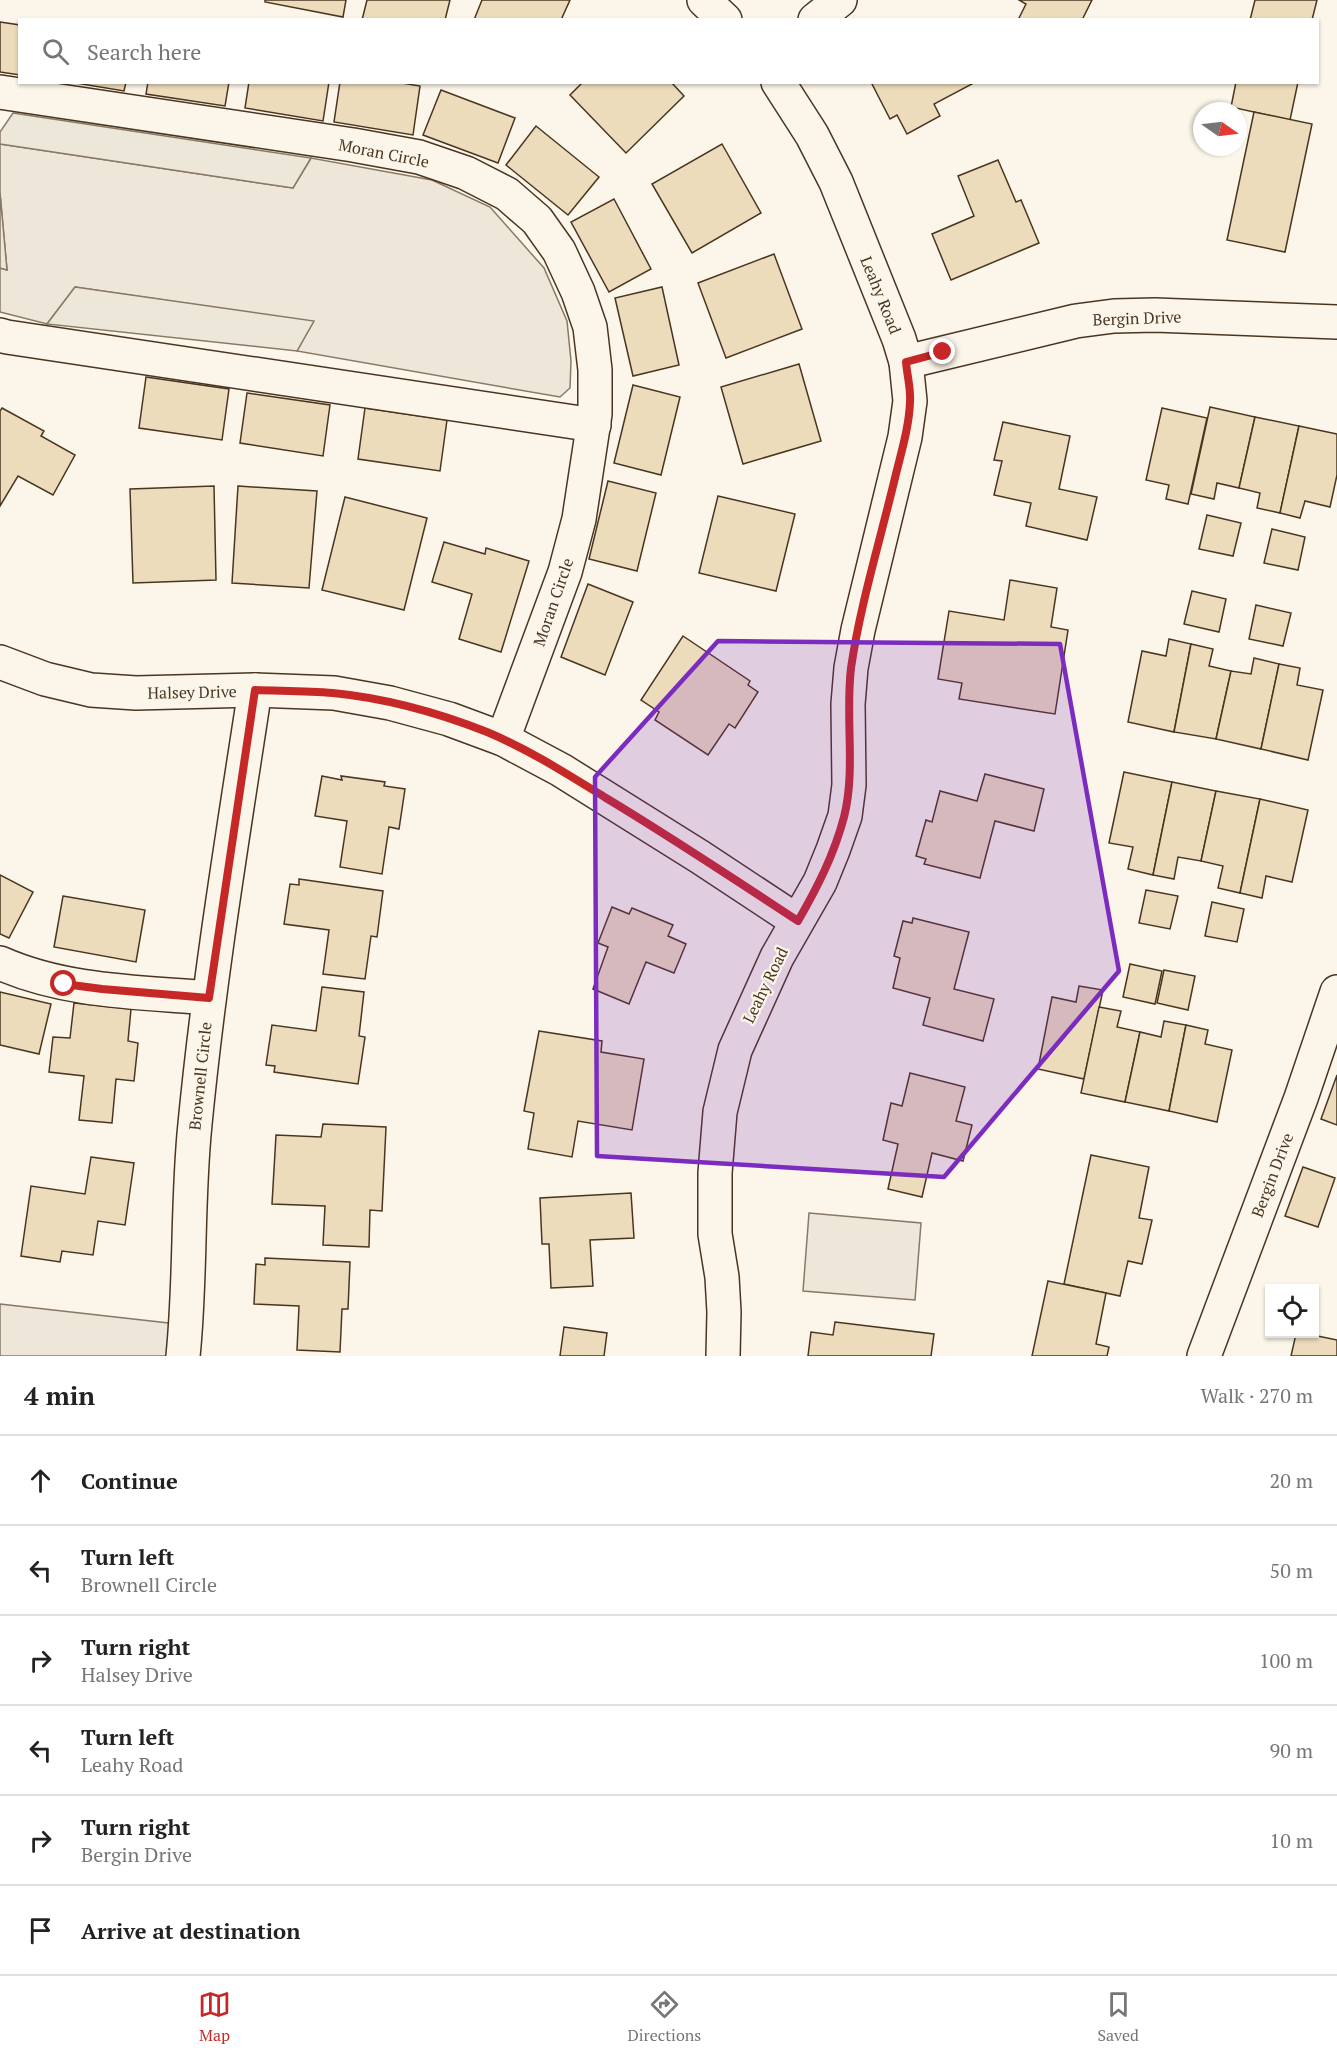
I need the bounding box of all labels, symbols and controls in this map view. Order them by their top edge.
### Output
search box [18,18,1319,84]
icon: search [39,35,72,68]
text: Search here [87,37,201,66]
north arrow [1193,102,1247,156]
street label: Moran Circle [337,133,431,173]
street label: Leahy Road [855,253,907,337]
street label: Bergin Drive [1092,305,1182,331]
route end [929,338,955,364]
street label: Moran Circle [528,555,578,649]
street label: Halsey Drive [147,680,237,704]
street label: Leahy Road [737,943,793,1027]
route start [50,970,76,996]
street label: Brownell Circle [183,1021,217,1131]
street label: Bergin Drive [1246,1130,1298,1220]
map controls [1265,1284,1319,1338]
button: locate [1265,1284,1319,1338]
text: 4 min [24,1378,95,1412]
text: Walk · 270 m [1201,1382,1313,1409]
icon: ahead [24,1464,57,1497]
text: Continue [81,1466,178,1495]
text: 20 m [1270,1467,1313,1494]
text: Turn left [81,1542,174,1571]
icon: left [24,1554,57,1587]
text: 50 m [1270,1557,1313,1584]
text: Brownell Circle [81,1571,217,1598]
text: Turn right [81,1632,190,1661]
icon: right [24,1644,57,1677]
text: 100 m [1259,1647,1313,1674]
text: Halsey Drive [81,1661,193,1688]
text: Turn left [81,1722,174,1751]
icon: left [24,1734,57,1767]
text: 90 m [1270,1737,1313,1764]
text: Leahy Road [81,1751,183,1778]
text: Turn right [81,1812,190,1841]
icon: right [24,1824,57,1857]
text: 10 m [1270,1827,1313,1854]
text: Bergin Drive [81,1841,192,1868]
icon: arrive [24,1914,57,1947]
text: Arrive at destination [81,1916,300,1945]
tab: Map [198,1988,231,2046]
tab: Directions [627,1988,701,2046]
tab: Saved [1097,1988,1139,2046]

